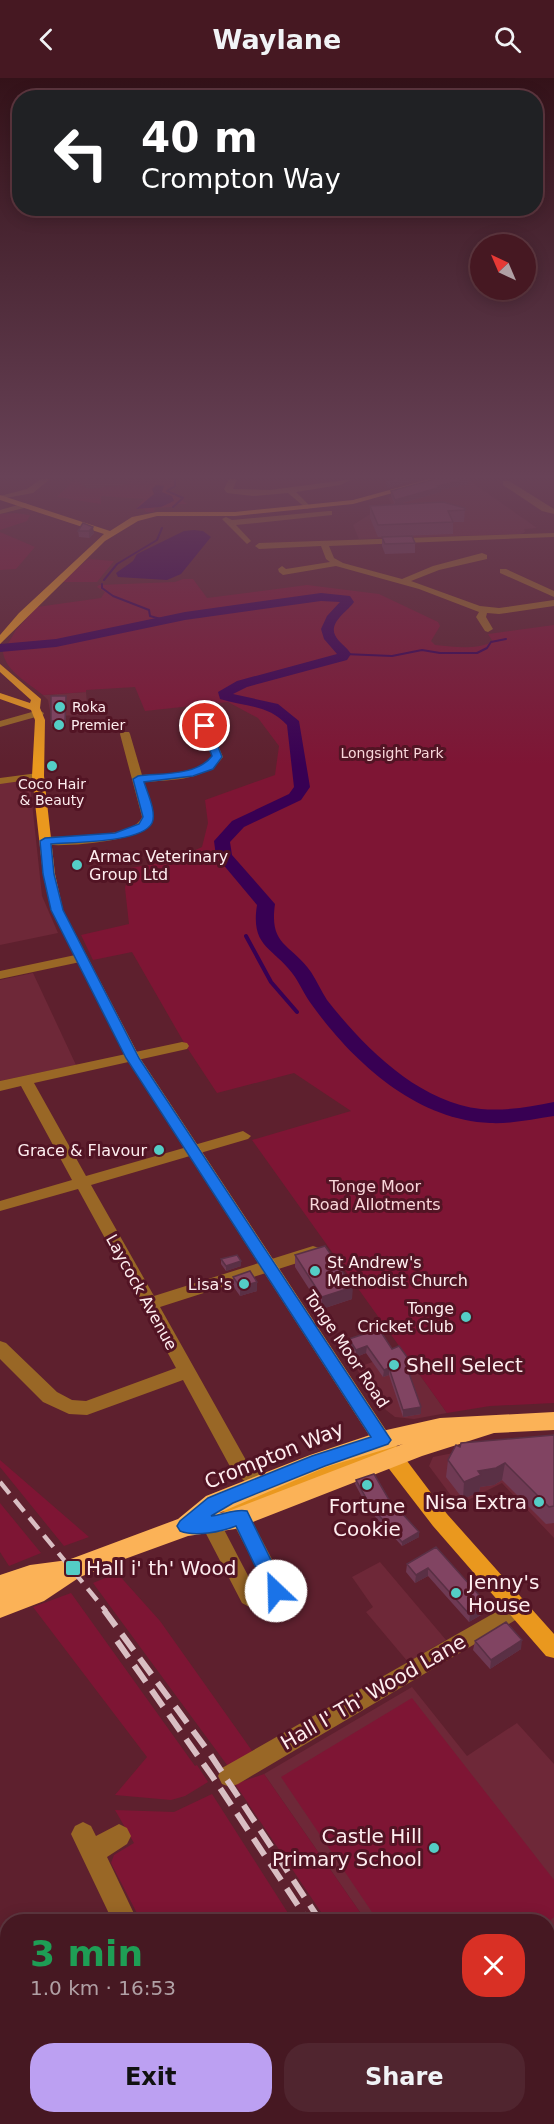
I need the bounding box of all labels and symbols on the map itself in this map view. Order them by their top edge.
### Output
north arrow [470,234,536,300]
place label: Roka [72,699,106,715]
marker: Roka [53,700,67,714]
pin [179,700,230,751]
place label: Premier [71,717,125,733]
marker: Premier [52,718,66,732]
park label: Longsight Park [340,745,444,761]
marker: Coco Hair & Beauty [45,759,59,773]
place label: Coco Hair & Beauty [18,776,86,808]
place label: Armac Veterinary Group Ltd [89,847,228,884]
marker: Armac Veterinary Group Ltd [70,858,84,872]
place label: Grace & Flavour [18,1141,147,1160]
marker: Grace & Flavour [152,1143,166,1157]
park label: Tonge Moor Road Allotments [309,1177,441,1214]
street label: Laycock Avenue [102,1231,181,1353]
place label: St Andrew's Methodist Church [327,1253,468,1290]
marker: St Andrew's Methodist Church [308,1264,322,1278]
place label: Lisa's [188,1275,232,1294]
marker: Lisa's [237,1277,251,1291]
street label: Tonge Moor Road [300,1286,393,1411]
place label: Tonge Cricket Club [357,1299,454,1336]
marker: Tonge Cricket Club [459,1310,473,1324]
place label: Shell Select [406,1353,523,1377]
marker: Shell Select [387,1358,401,1372]
street label: Crompton Way [201,1416,347,1494]
marker: Fortune Cookie [360,1478,374,1492]
place label: Nisa Extra [425,1490,527,1514]
place label: Fortune Cookie [329,1494,405,1541]
marker: Nisa Extra [532,1495,546,1509]
place label: Hall i' th' Wood [86,1556,236,1580]
marker: Hall i' th' Wood [64,1559,82,1577]
position arrow [244,1559,308,1623]
place label: Jenny's House [466,1570,539,1617]
marker: Jenny's House [449,1586,463,1600]
street label: Hall I' Th' Wood Lane [276,1629,470,1755]
place label: Castle Hill Primary School [272,1824,422,1871]
marker: Castle Hill Primary School [427,1841,441,1855]

